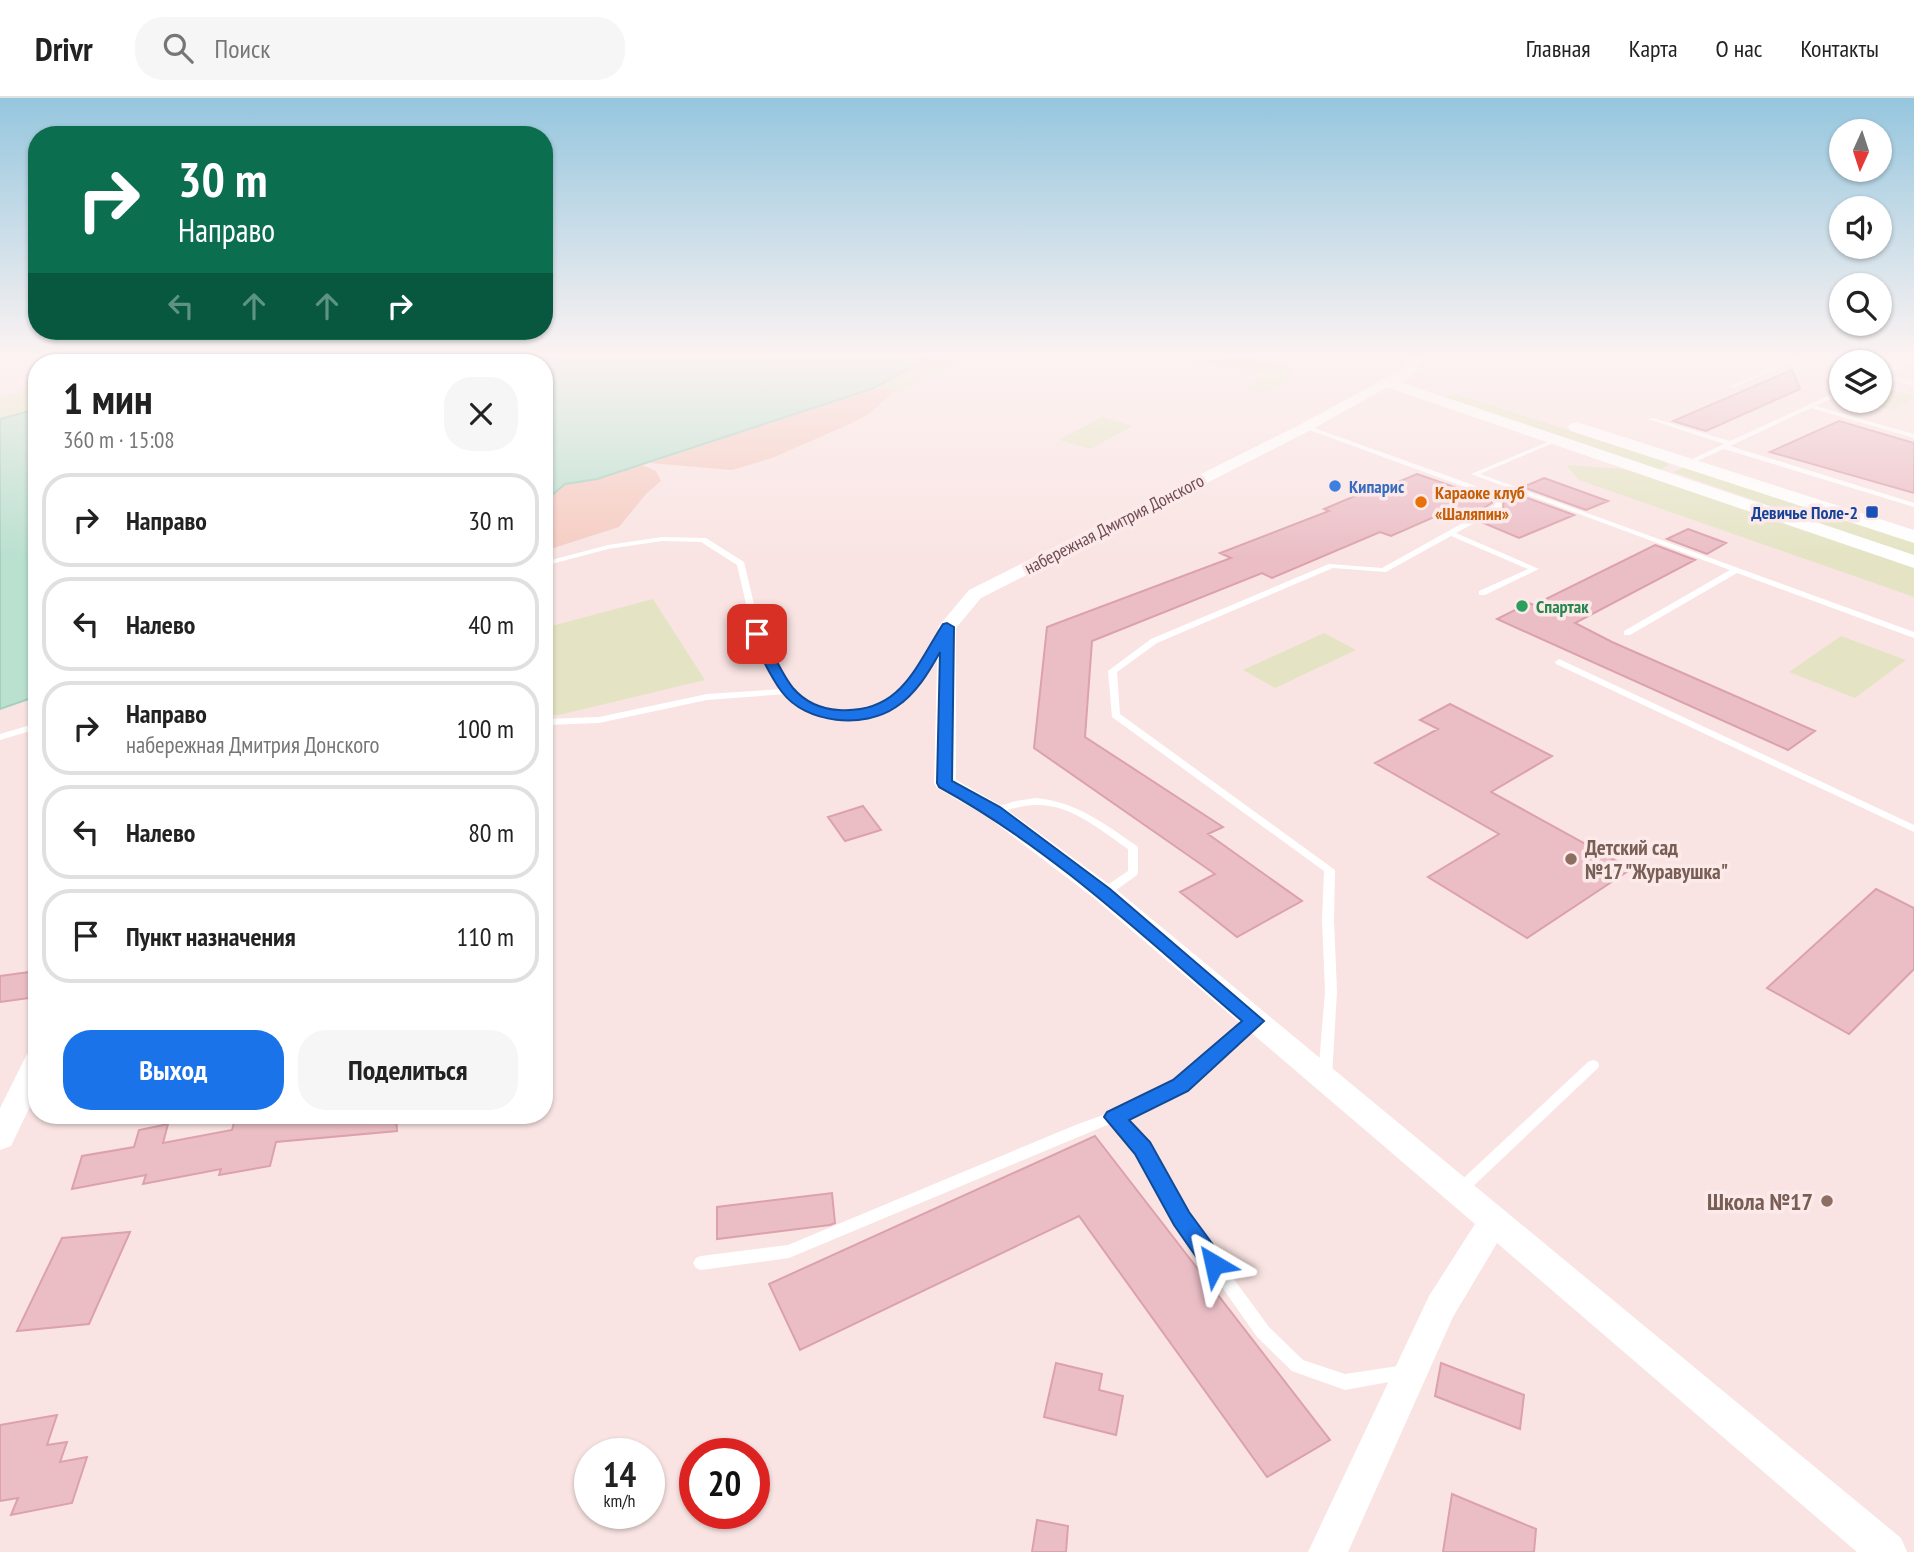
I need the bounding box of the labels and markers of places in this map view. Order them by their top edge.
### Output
place label: Кипарис [1349,475,1405,498]
marker: Кипарис [1327,478,1343,494]
place label: Караоке клуб «Шаляпин» [1435,481,1525,525]
marker: Караоке клуб «Шаляпин» [1413,494,1429,510]
place label: Девичье Поле-2 [1751,501,1858,524]
marker: Девичье Поле-2 [1864,504,1880,520]
place label: Спартак [1536,595,1589,618]
marker: Спартак [1514,598,1530,614]
pin [727,604,787,664]
place label: Детский сад №17 "Журавушка" [1585,834,1728,885]
marker: Детский сад №17 "Журавушка" [1563,851,1579,867]
place label: Школа №17 [1707,1186,1813,1217]
marker: Школа №17 [1819,1193,1835,1209]

